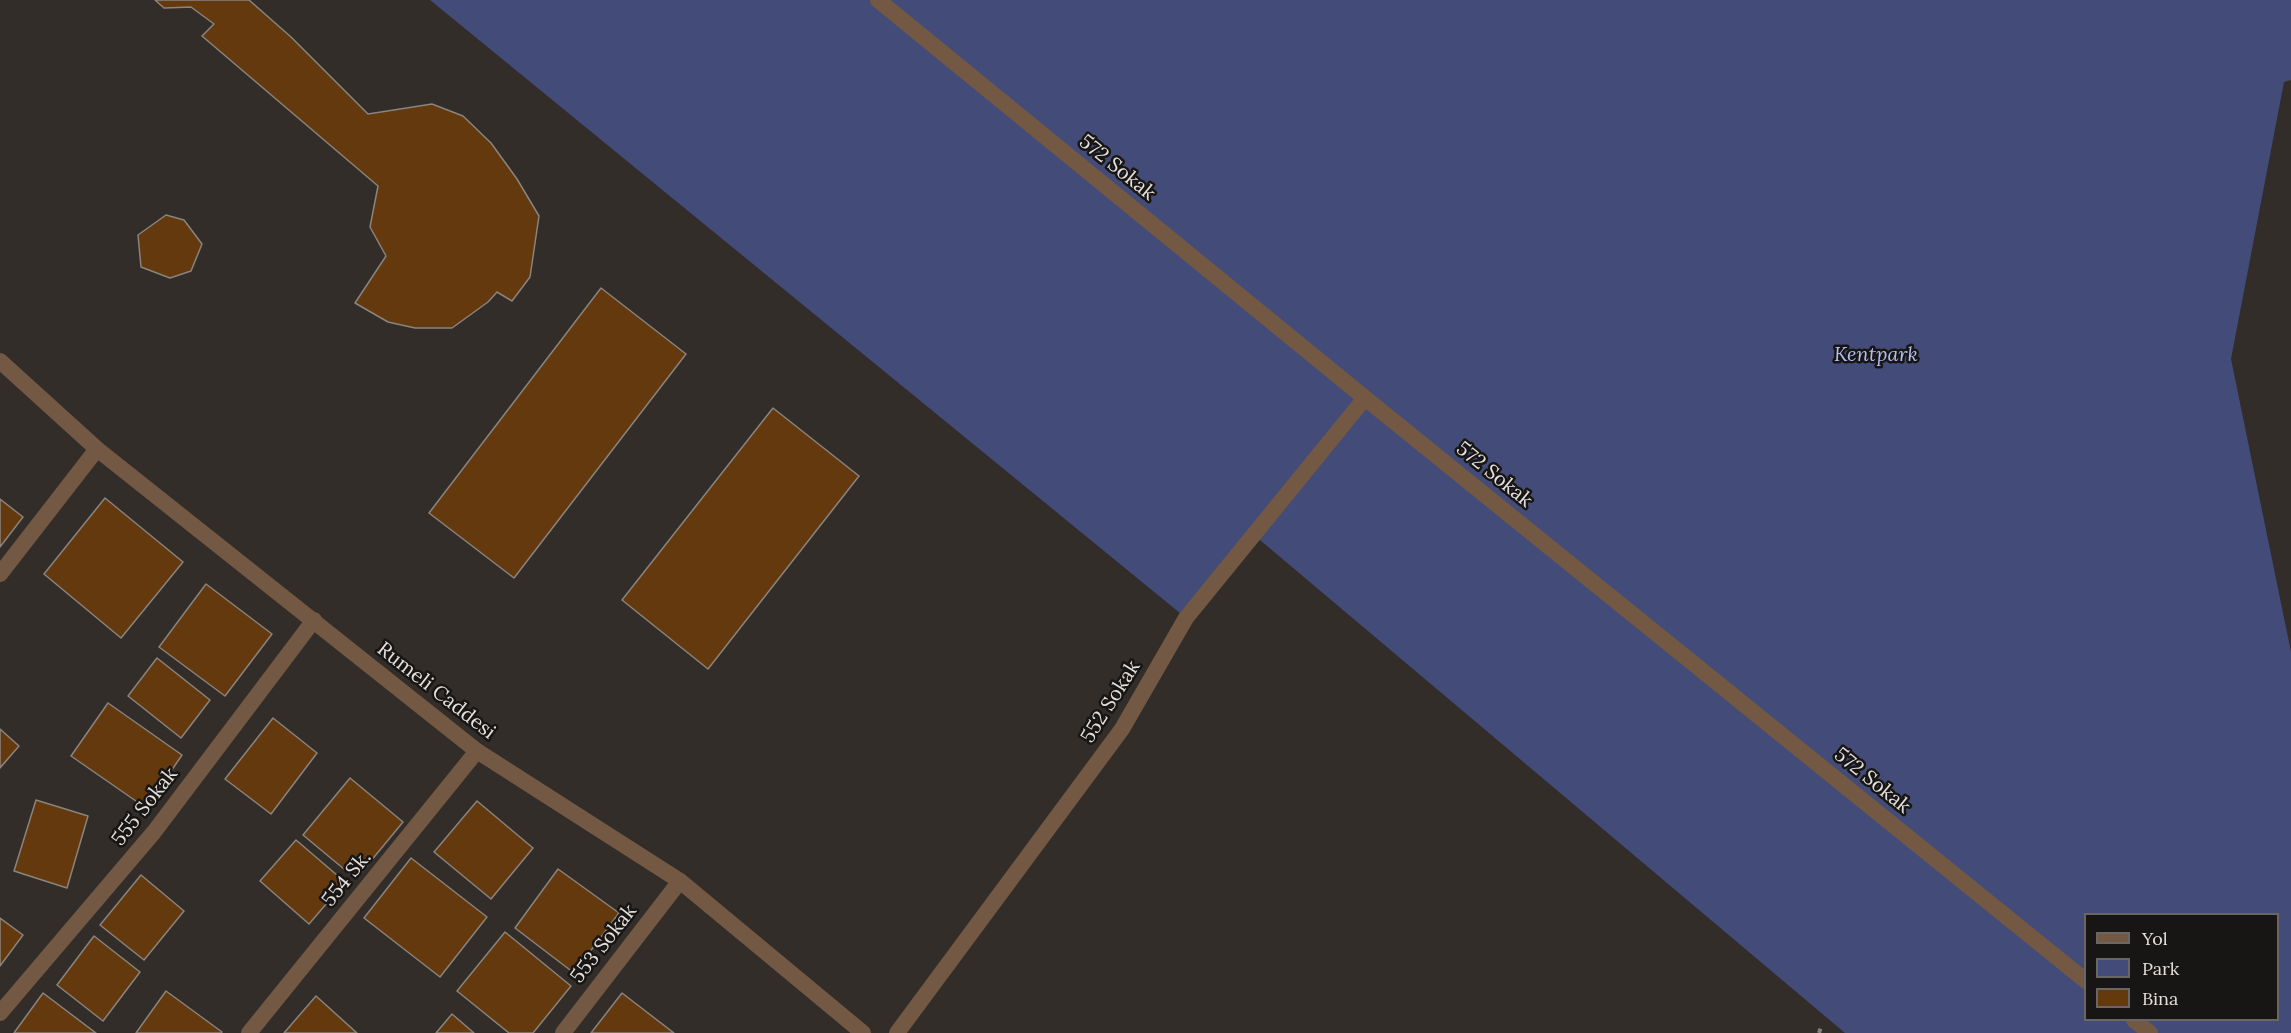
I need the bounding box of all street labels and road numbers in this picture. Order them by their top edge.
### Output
street label: 572 Sokak [1074,130,1160,206]
street label: 572 Sokak [1451,437,1537,513]
street label: Rumeli Caddesi [372,637,500,745]
street label: 552 Sokak [1076,656,1146,748]
street label: 572 Sokak [1829,743,1915,819]
street label: 555 Sokak [107,763,183,851]
street label: 554 Sk. [317,846,377,912]
street label: 553 Sokak [566,900,642,988]

